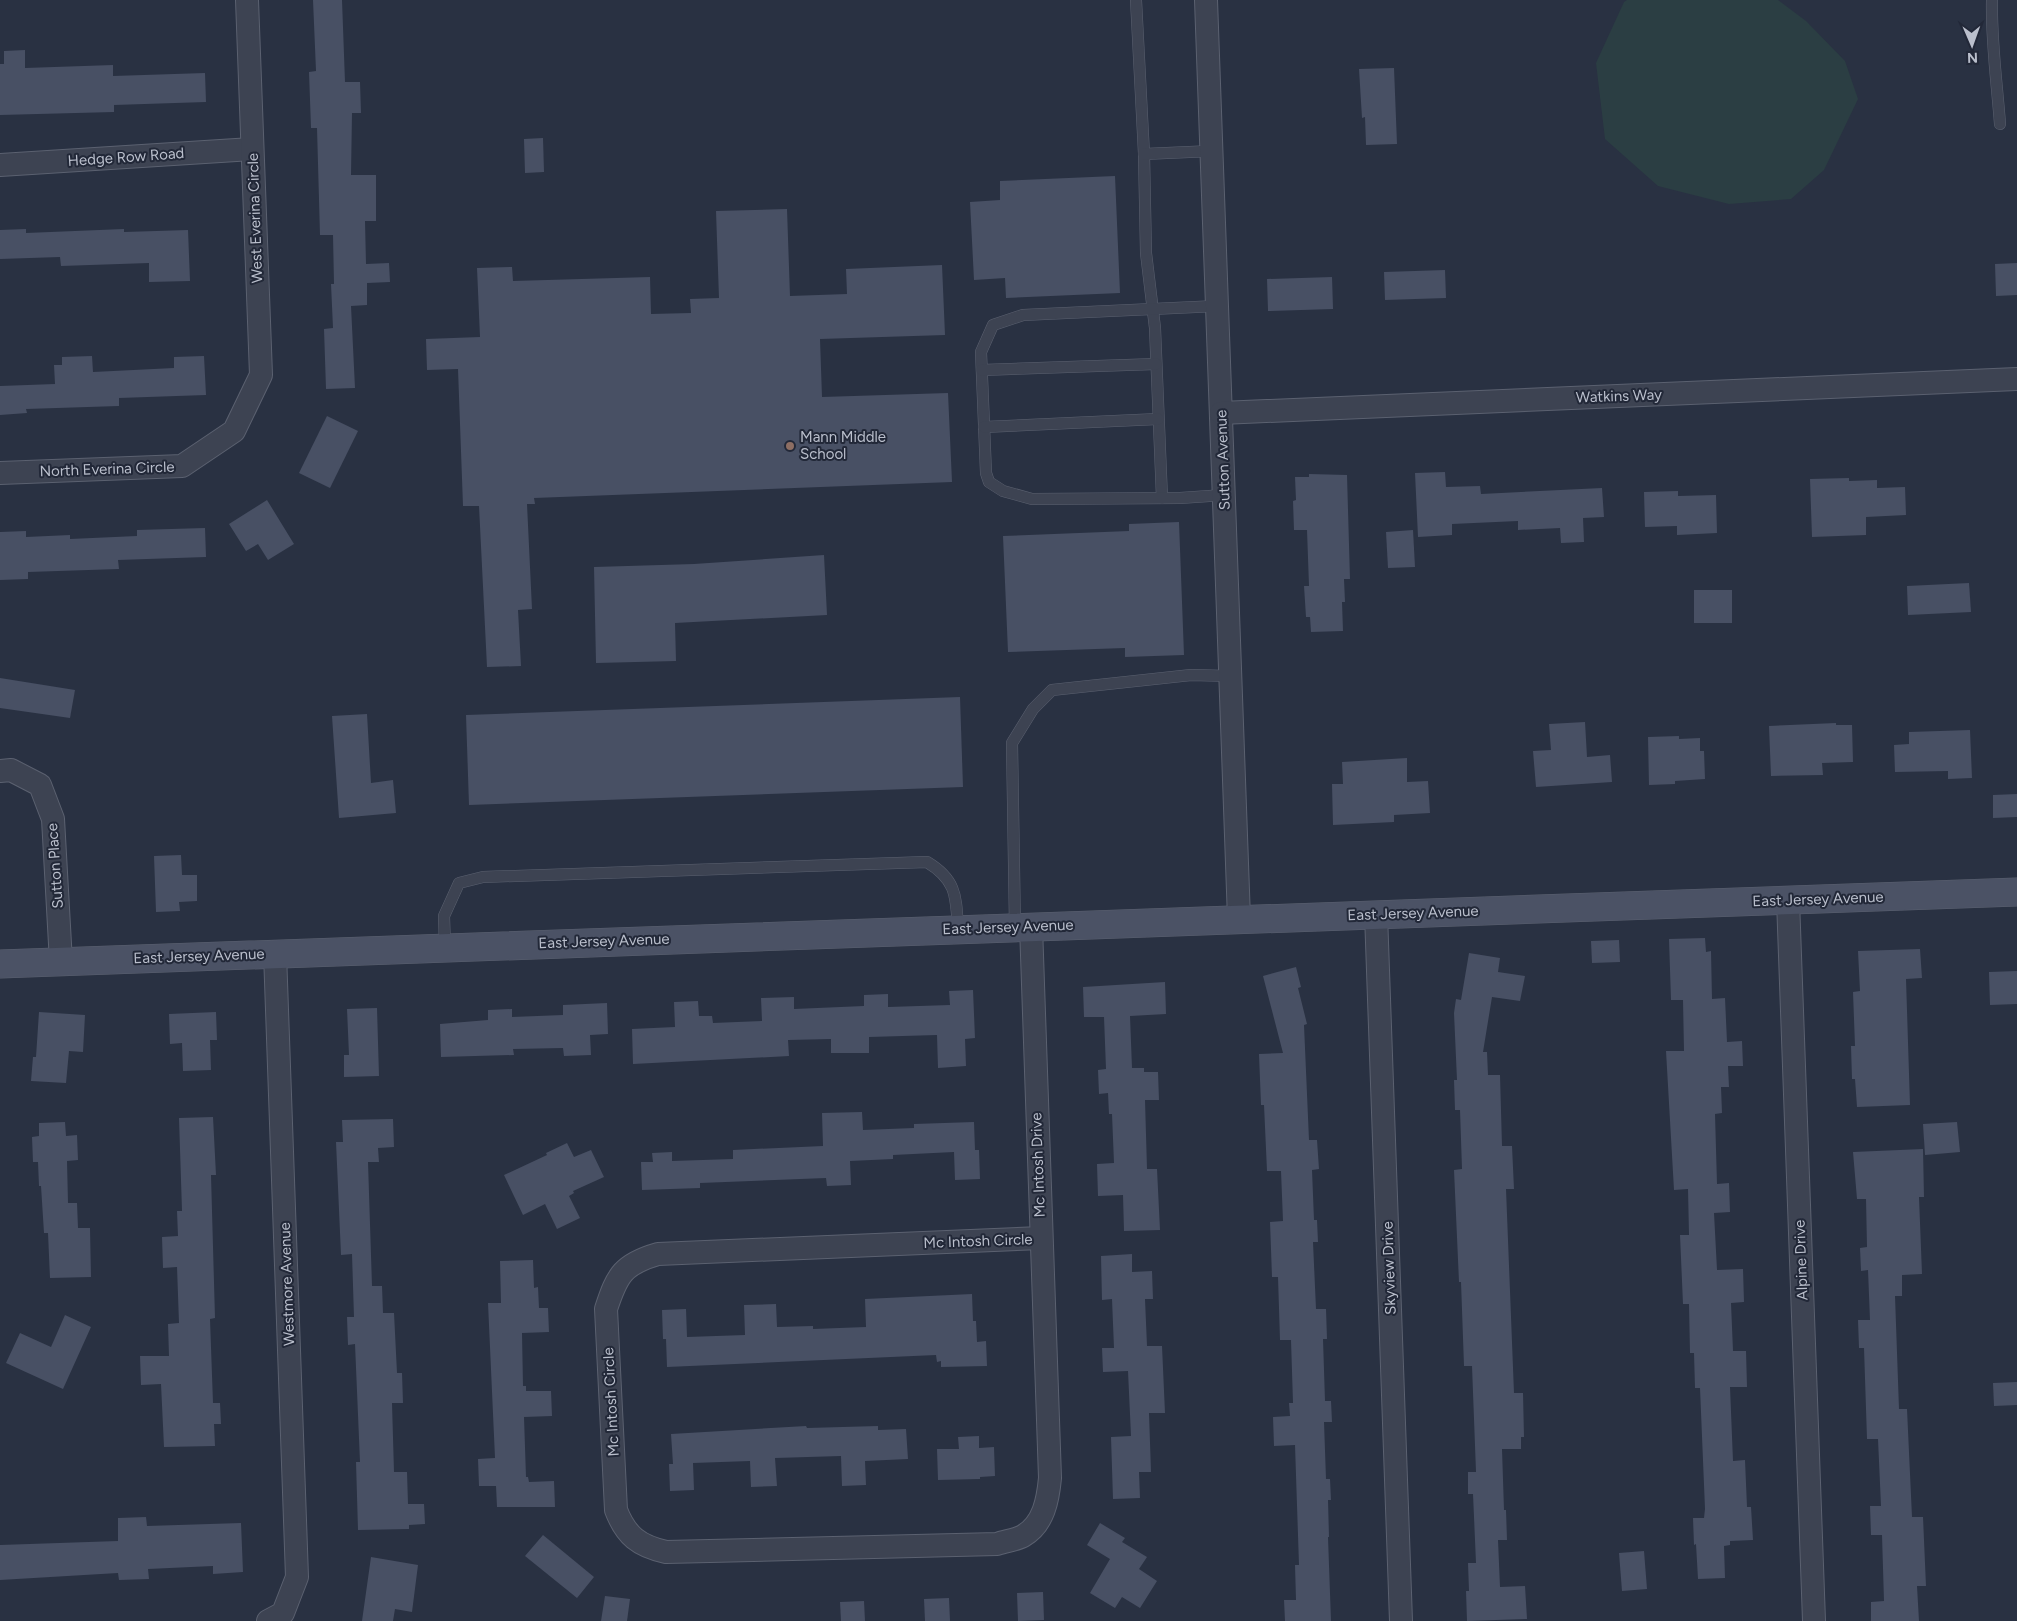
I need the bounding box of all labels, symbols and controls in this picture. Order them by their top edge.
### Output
north arrow [1947,20,1997,70]
text: N [1967,49,1978,66]
street label: Hedge Row Road [67,144,185,170]
street label: West Everina Circle [244,153,266,283]
street label: Watkins Way [1576,385,1662,406]
street label: Sutton Avenue [1212,410,1234,510]
place label: Mann Middle School [800,428,886,463]
marker: Mann Middle School [784,440,796,452]
street label: North Everina Circle [39,458,175,480]
street label: Sutton Place [43,823,67,909]
street label: East Jersey Avenue [1752,888,1884,910]
street label: East Jersey Avenue [1347,902,1479,924]
street label: East Jersey Avenue [942,916,1074,938]
street label: East Jersey Avenue [538,930,670,952]
street label: East Jersey Avenue [133,945,265,967]
street label: Mc Intosh Drive [1027,1112,1049,1218]
street label: Alpine Drive [1791,1219,1811,1301]
street label: Skyview Drive [1378,1221,1400,1315]
street label: Westmore Avenue [276,1222,298,1346]
street label: Mc Intosh Circle [923,1230,1033,1252]
street label: Mc Intosh Circle [599,1347,623,1457]

